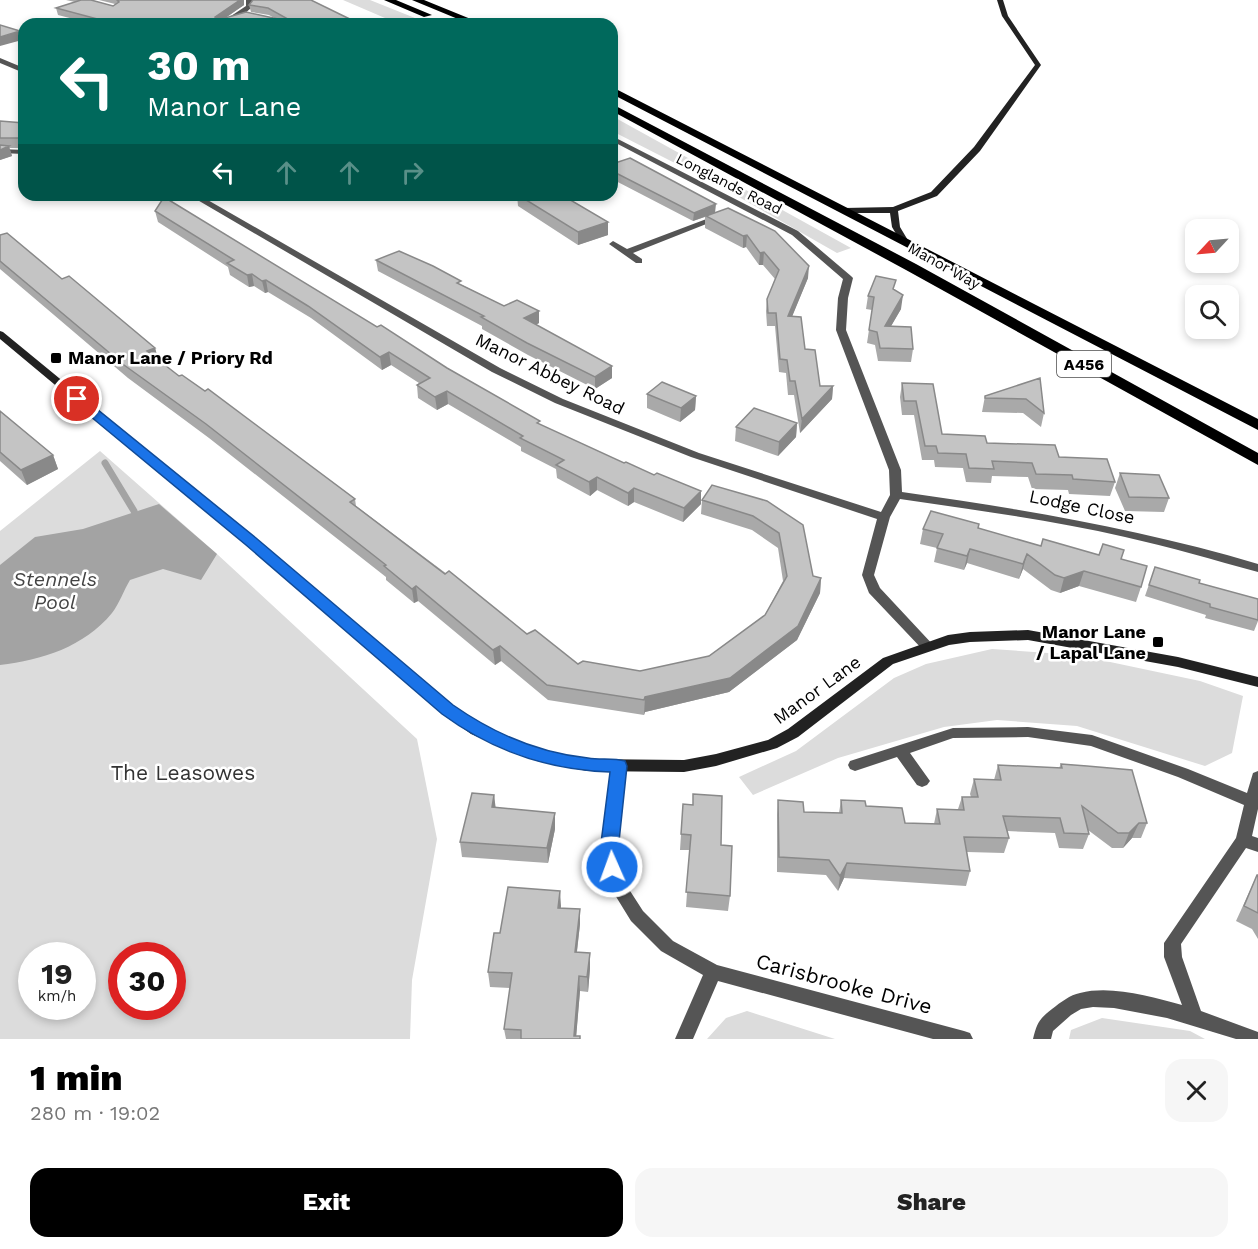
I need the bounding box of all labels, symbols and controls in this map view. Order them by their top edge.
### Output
text: 30 m [147,41,251,90]
icon: left [48,42,126,120]
text: Manor Lane [147,91,301,123]
street label: Longlands Road [673,150,785,218]
icon: left [207,156,240,189]
icon: ahead [270,156,303,189]
icon: ahead [333,156,366,189]
icon: right [396,156,429,189]
north arrow [1185,219,1239,273]
map controls [1185,219,1239,339]
street label: Manor Way [905,239,983,293]
button: search [1185,285,1239,339]
street label: Manor Abbey Road [472,328,628,419]
place label: Manor Lane / Priory Rd [68,347,273,368]
marker: Manor Lane / Priory Rd [49,351,63,365]
road number: A456 [1057,351,1111,377]
pin [51,373,102,424]
icon: arrive [60,382,93,415]
street label: Lodge Close [1027,485,1137,528]
water label: Stennels Pool [13,567,97,614]
place label: Manor Lane / Lapal Lane [1036,621,1146,663]
marker: Manor Lane / Lapal Lane [1151,635,1165,649]
street label: Manor Lane [769,651,865,728]
park label: The Leasowes [111,760,255,785]
position arrow [580,835,644,899]
speed limit sign: 30 [108,942,186,1020]
street label: Carisbrooke Drive [753,948,935,1019]
text: 19 [41,956,73,991]
text: km/h [38,987,76,1005]
text: 1 min [30,1057,123,1099]
button: close [1165,1059,1228,1122]
text: 280 m · 19:02 [30,1101,160,1125]
button: Exit [30,1168,623,1237]
button: Share [635,1168,1228,1237]

